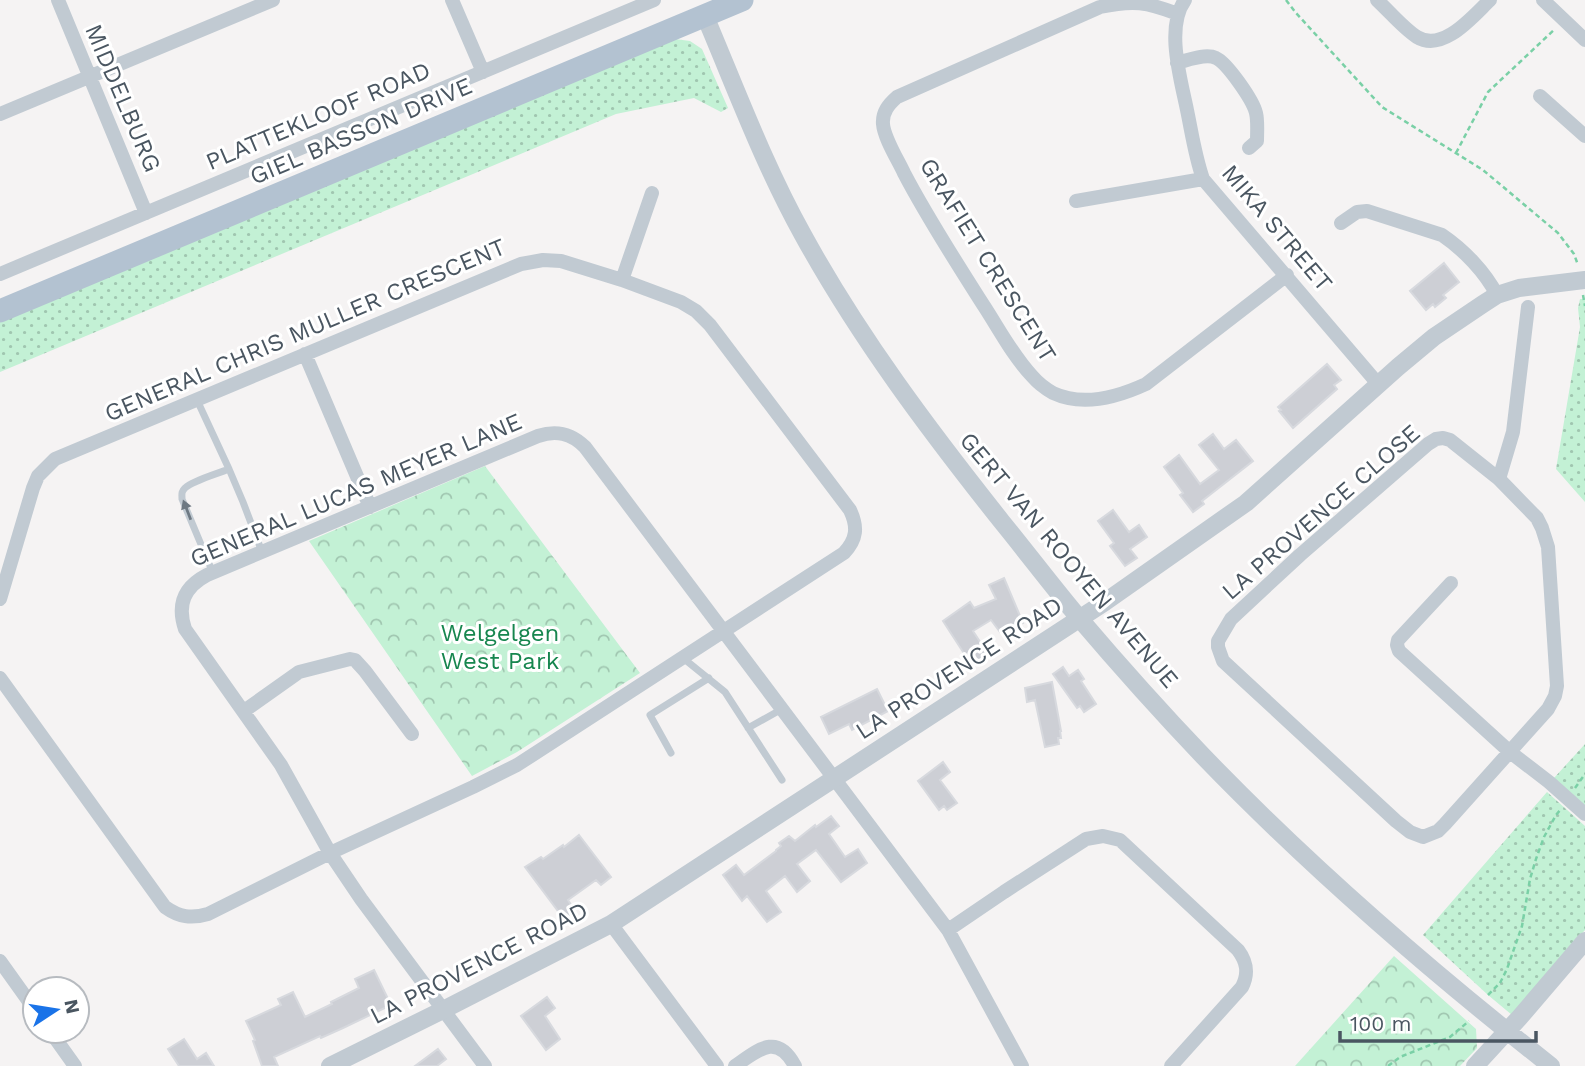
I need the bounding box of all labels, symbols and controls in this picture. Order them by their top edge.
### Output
street label: MIDDELBURG [79,20,167,176]
street label: PLATTEKLOOF ROAD [202,56,434,176]
street label: GIEL BASSON DRIVE [246,72,476,190]
street label: GRAFIET CRESCENT [914,153,1062,367]
street label: MIKA STREET [1216,159,1338,297]
street label: GENERAL CHRIS MULLER CRESCENT [100,233,510,427]
street label: GENERAL LUCAS MEYER LANE [186,407,526,573]
street label: LA PROVENCE CLOSE [1216,419,1426,605]
street label: GERT VAN ROOYEN AVENUE [954,427,1184,693]
one-way arrow [181,499,192,520]
street label: LA PROVENCE ROAD [851,591,1067,745]
park label: Welgelgen West Park [441,619,560,675]
street label: LA PROVENCE ROAD [366,896,592,1030]
north arrow [21,975,91,1045]
text: N [59,997,85,1016]
scale bar [1340,1000,1536,1044]
text: 100 m [1350,1011,1412,1036]

